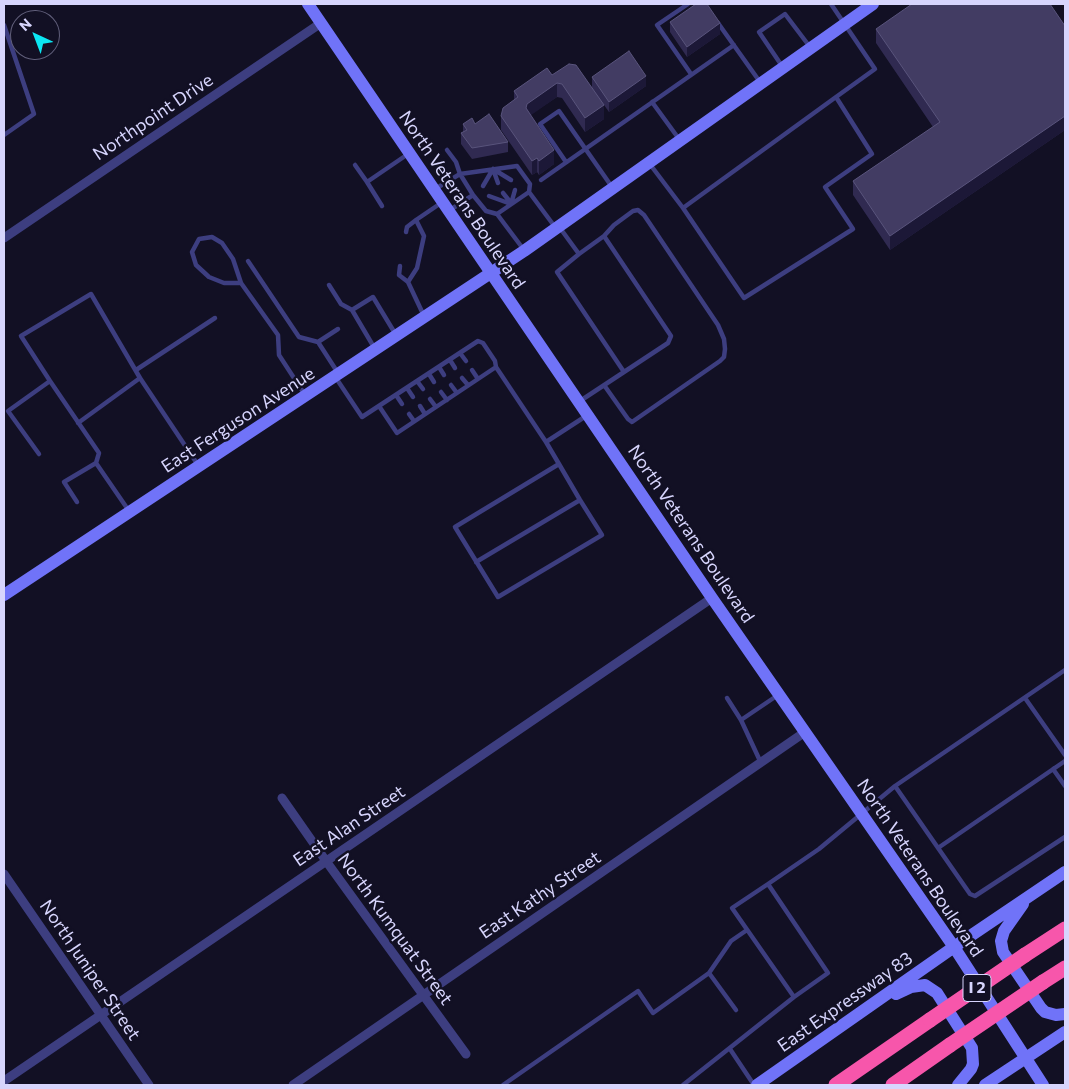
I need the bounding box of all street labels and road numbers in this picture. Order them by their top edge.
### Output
street label: Northpoint Drive [89,69,217,165]
street label: North Veterans Boulevard [394,107,530,293]
street label: East Ferguson Avenue [157,362,319,478]
street label: North Veterans Boulevard [623,441,759,627]
street label: North Veterans Boulevard [852,775,988,961]
street label: East Alan Street [289,781,409,871]
street label: East Kathy Street [475,846,605,944]
street label: North Kumquat Street [333,849,457,1009]
street label: North Juniper Street [35,896,145,1044]
street label: East Expressway 83 [773,947,917,1057]
road number: I 2 [963,974,991,1001]

